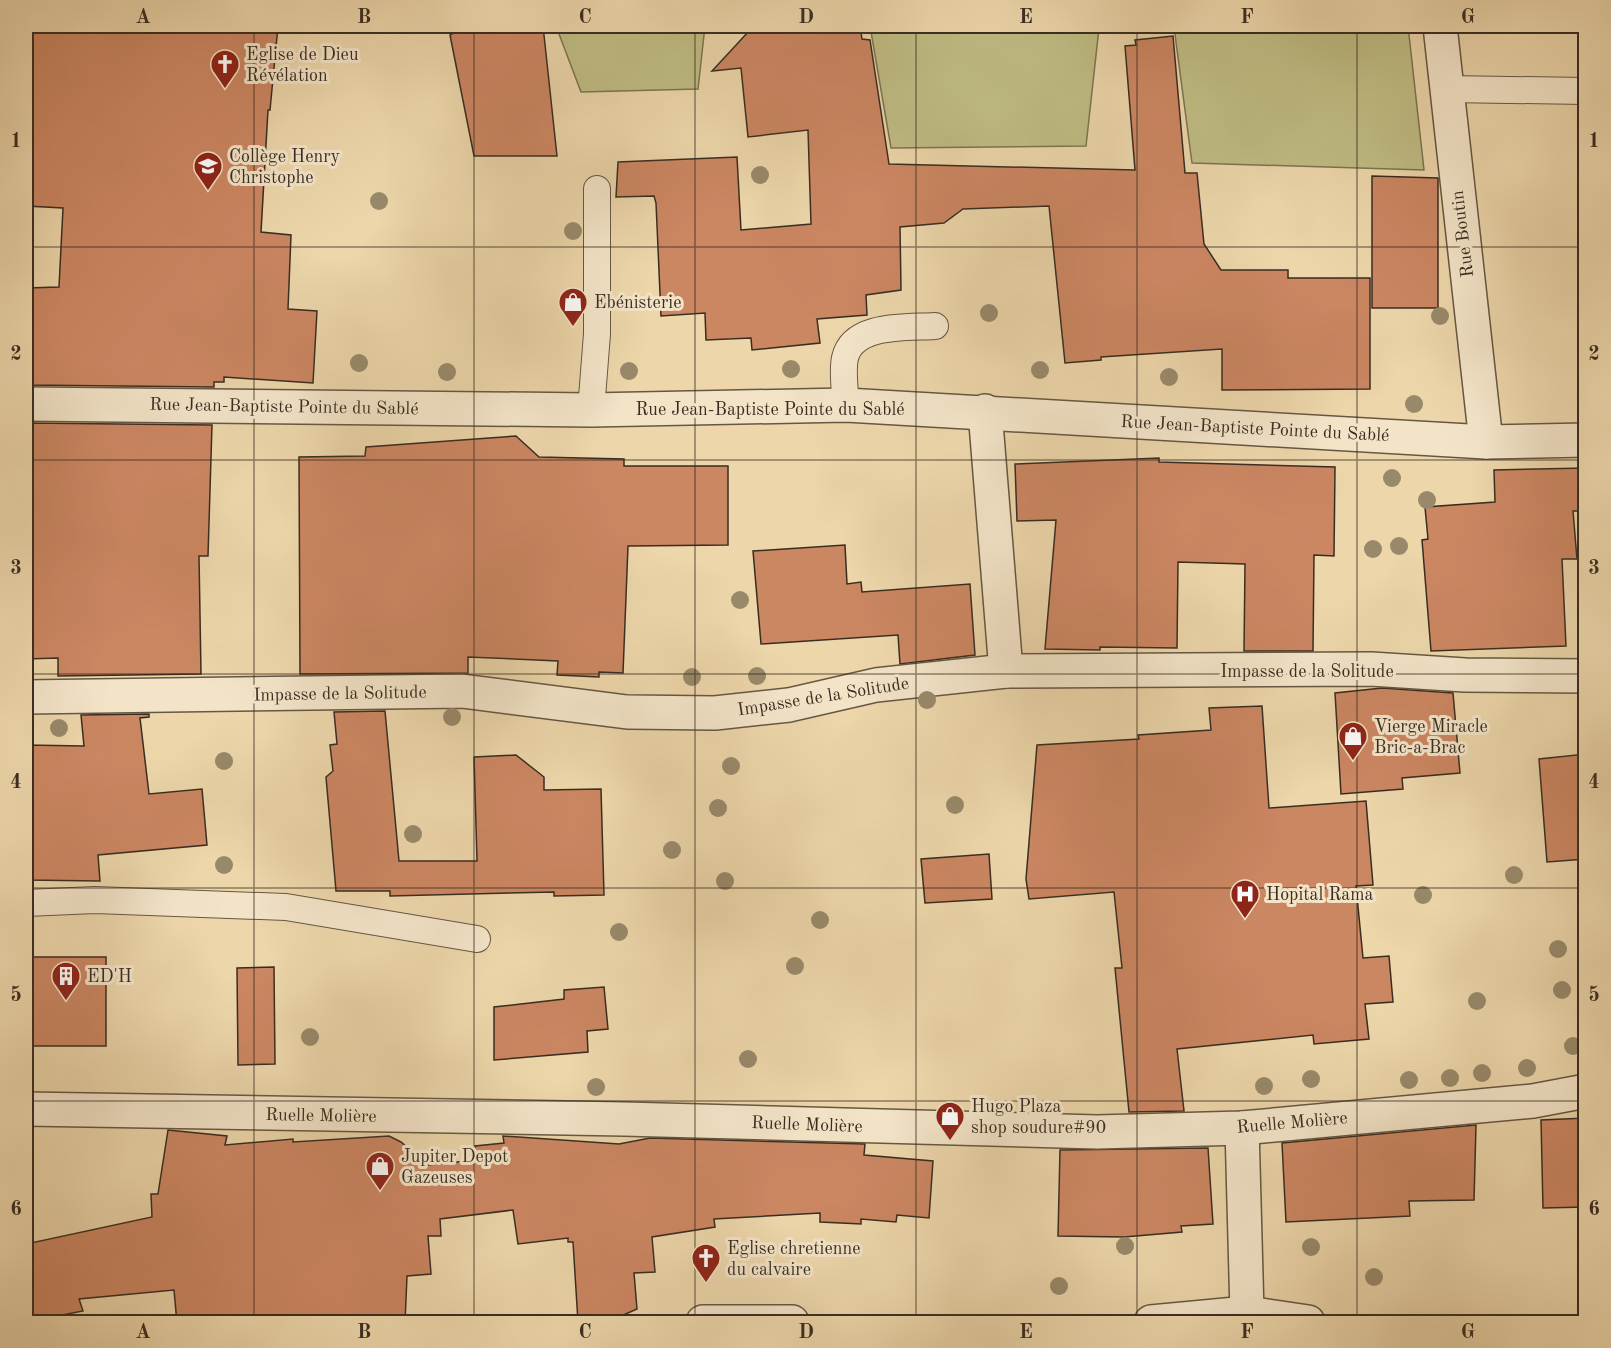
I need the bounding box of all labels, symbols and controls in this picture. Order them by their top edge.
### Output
text: A [135,8,151,28]
text: B [357,8,371,28]
text: C [578,8,592,28]
text: D [798,8,814,28]
text: E [1019,8,1033,28]
text: F [1240,8,1254,28]
text: G [1461,8,1475,28]
place label: Eglise de Dieu Révélation [246,46,359,85]
church icon: Eglise de Dieu Révélation [209,48,241,90]
text: 1 [10,132,22,152]
text: 1 [1588,132,1600,152]
place label: Collège Henry Christophe [229,148,341,187]
school or university icon: Collège Henry Christophe [192,150,224,192]
street label: Rue Boutin [1449,189,1477,278]
shop icon: Ebénisterie [557,286,589,328]
place label: Ebénisterie [594,294,681,312]
text: 2 [10,345,22,365]
text: 2 [1588,345,1600,365]
street label: Rue Jean-Baptiste Pointe du Sablé [149,396,419,418]
street label: Rue Jean-Baptiste Pointe du Sablé [635,401,905,419]
street label: Rue Jean-Baptiste Pointe du Sablé [1120,413,1390,445]
text: 3 [10,559,22,579]
text: 3 [1588,559,1600,579]
street label: Impasse de la Solitude [1220,663,1394,681]
street label: Impasse de la Solitude [736,675,910,719]
street label: Impasse de la Solitude [253,683,427,705]
place label: Vierge Miracle Bric-a-Brac [1374,718,1488,757]
shop icon: Vierge Miracle Bric-a-Brac [1337,720,1369,762]
text: 4 [10,773,22,793]
text: 4 [1588,773,1600,793]
hospital icon: Hopital Rama [1229,878,1261,920]
place label: Hopital Rama [1266,886,1373,904]
building icon: ED'H [50,960,82,1002]
place label: ED'H [87,968,132,986]
text: 5 [10,985,22,1006]
text: 5 [1588,985,1600,1006]
place label: Hugo Plaza shop soudure#90 [971,1098,1106,1137]
shop icon: Hugo Plaza shop soudure#90 [934,1100,966,1142]
street label: Ruelle Molière [265,1106,377,1126]
street label: Ruelle Molière [1236,1109,1348,1137]
street label: Ruelle Molière [751,1114,863,1136]
place label: Jupiter Depot Gazeuses [401,1148,508,1187]
shop icon: Jupiter Depot Gazeuses [364,1150,396,1192]
text: 6 [10,1200,22,1220]
text: 6 [1588,1200,1600,1220]
place label: Eglise chretienne du calvaire [727,1240,860,1279]
church icon: Eglise chretienne du calvaire [690,1242,722,1284]
text: A [135,1323,151,1343]
text: B [357,1323,371,1343]
text: C [578,1323,592,1343]
text: D [798,1323,814,1343]
text: E [1019,1323,1033,1343]
text: F [1240,1323,1254,1343]
text: G [1461,1323,1475,1343]

